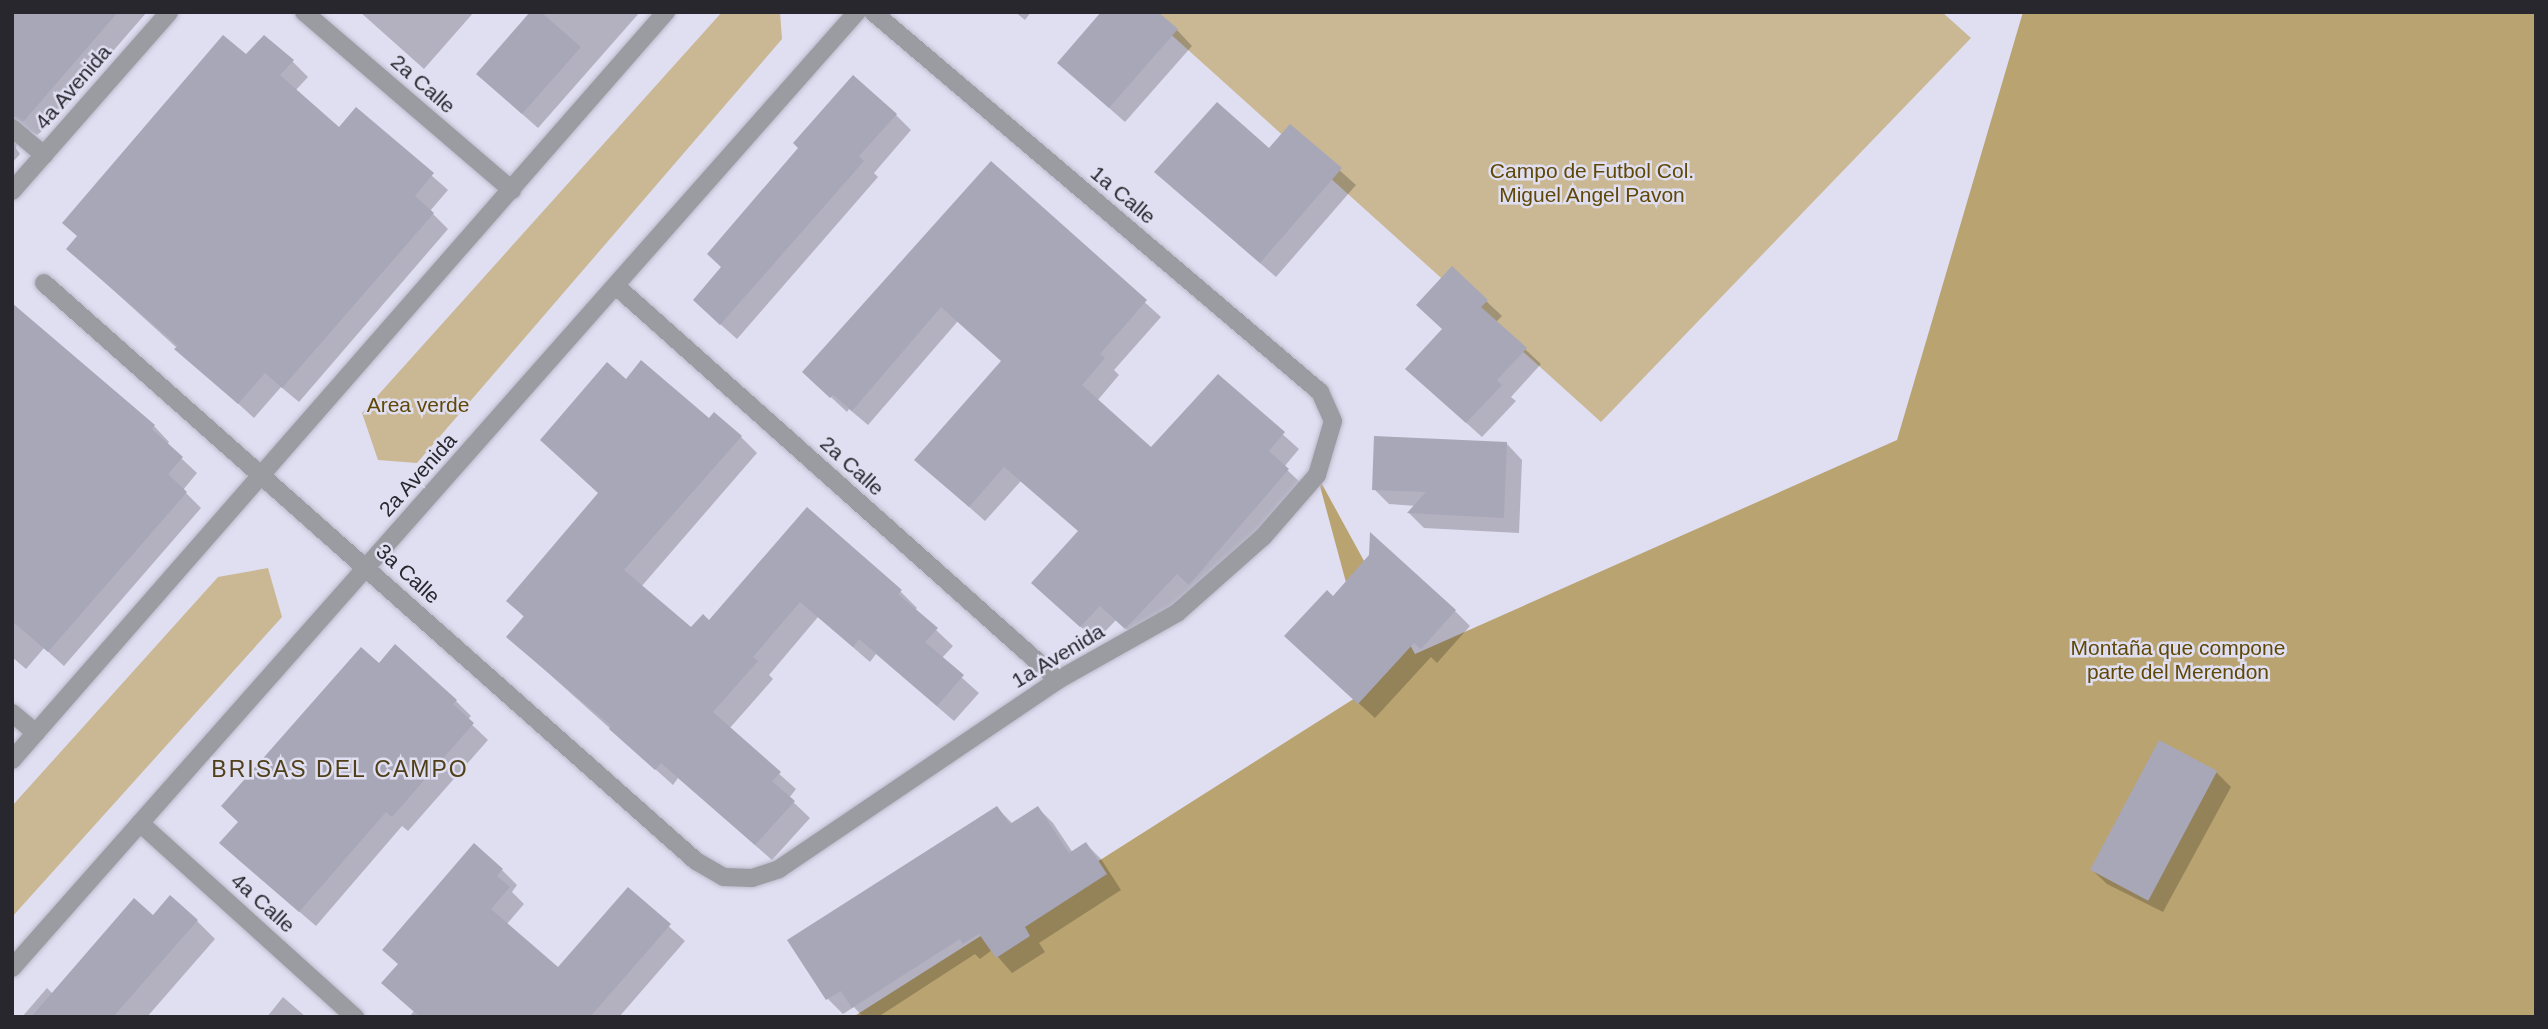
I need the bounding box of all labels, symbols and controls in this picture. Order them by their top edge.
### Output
street label: 4a Avenida [29,39,117,135]
street label: 2a Calle [386,49,460,119]
park label: Campo de Futbol Col. Miguel Angel Pavon [1490,158,1694,208]
street label: 1a Calle [1085,161,1161,229]
park label: Area verde [367,392,469,418]
street label: 2a Avenida [374,428,462,522]
street label: 2a Calle [815,431,889,501]
street label: 3a Calle [371,539,445,609]
street label: 1a Avenida [1007,618,1109,694]
park label: Montaña que compone parte del Merendon [2071,635,2285,685]
district label: BRISAS DEL CAMPO [213,755,467,783]
street label: 4a Calle [226,868,300,938]

